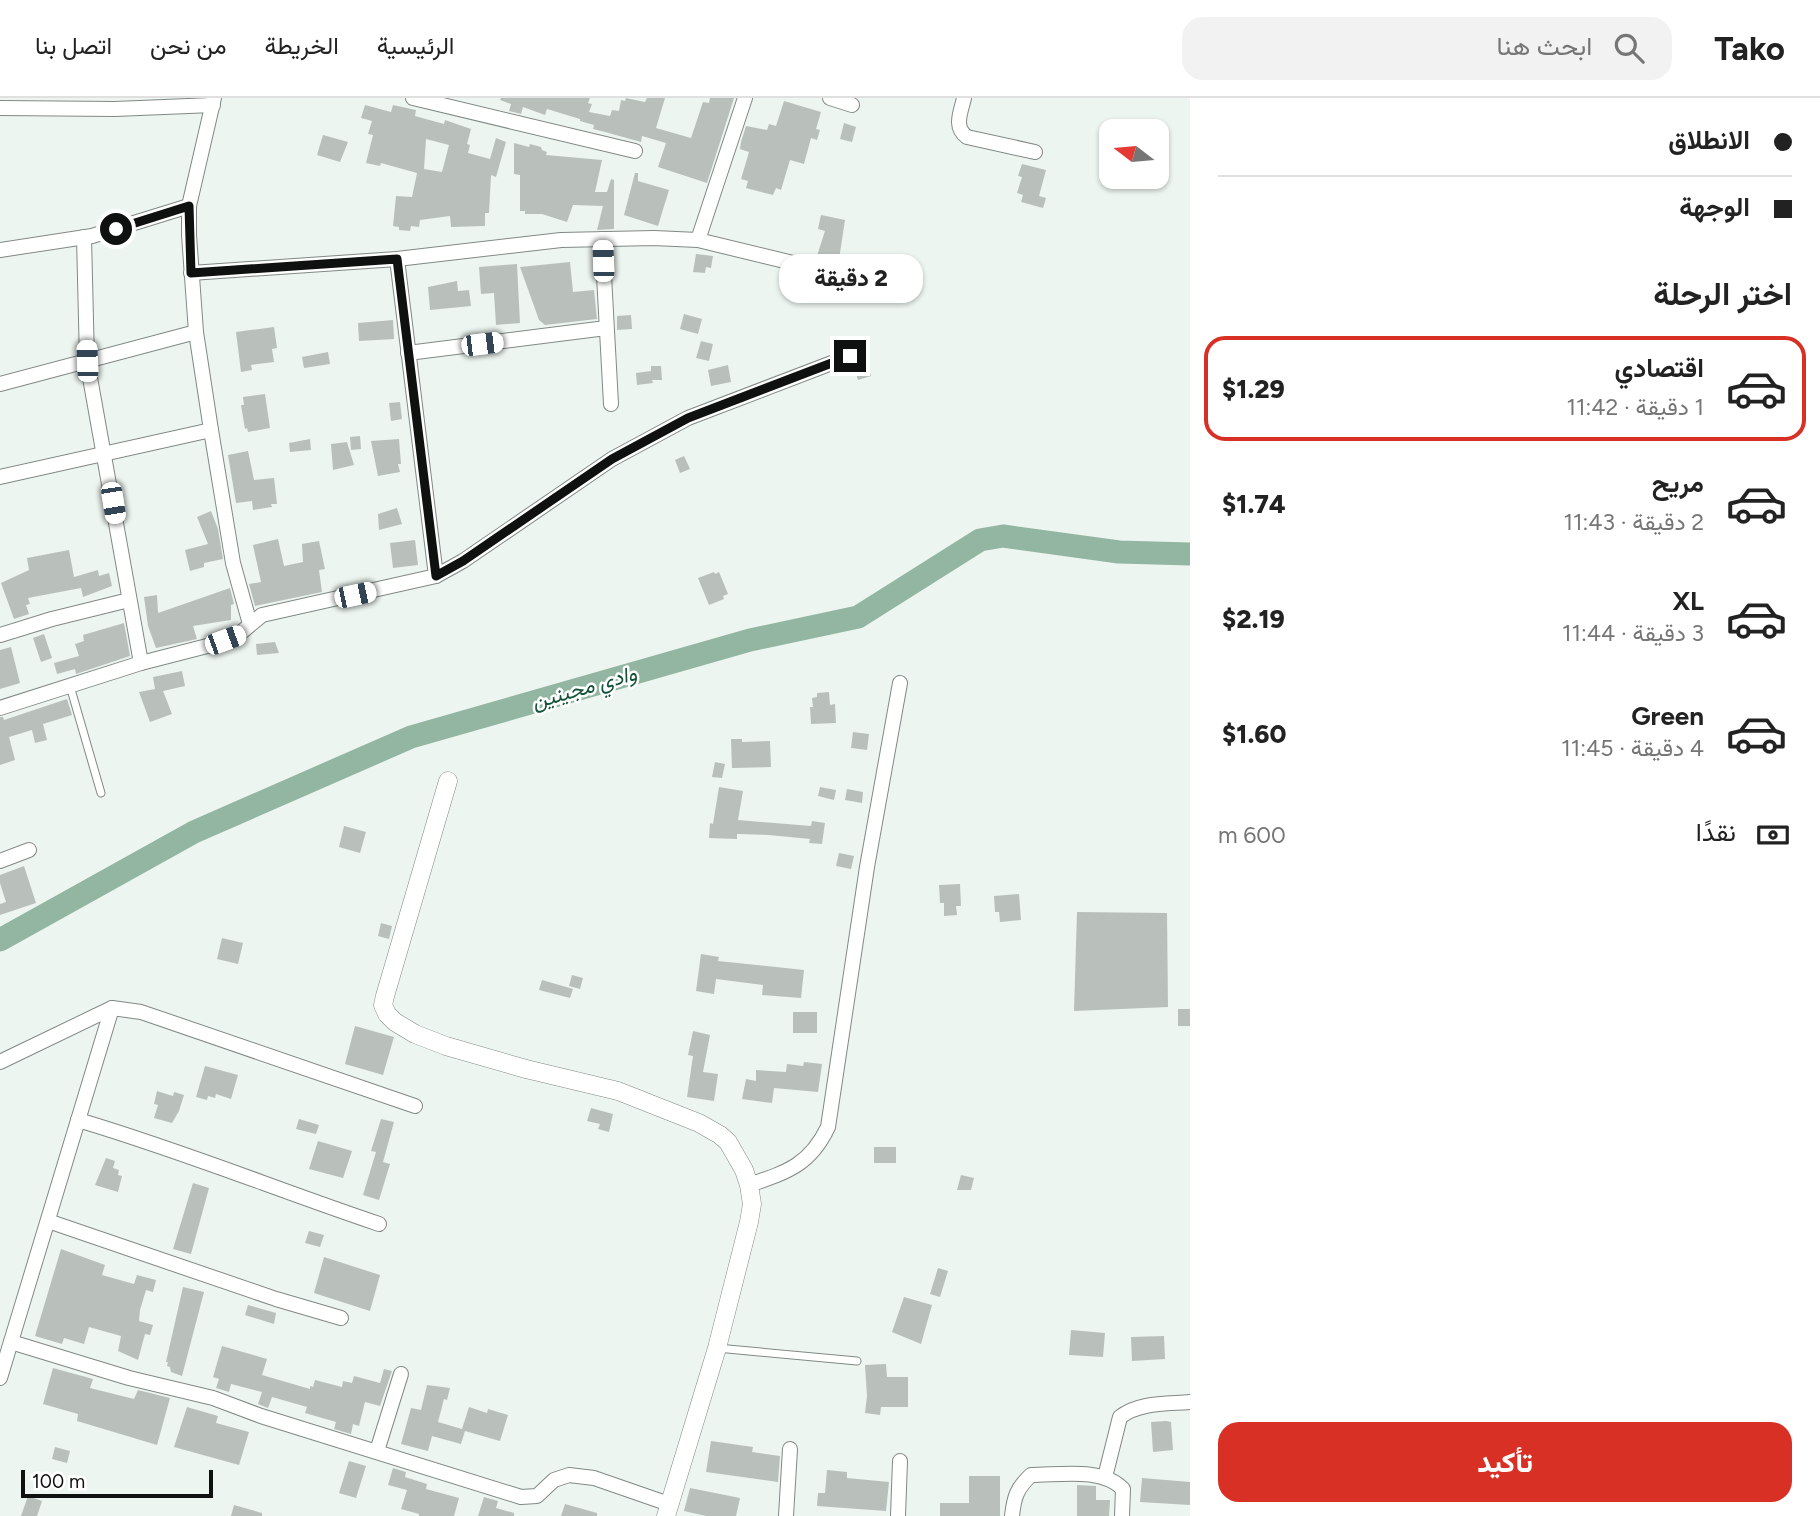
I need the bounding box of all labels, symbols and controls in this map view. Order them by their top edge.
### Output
search box [1182,17,1672,80]
icon: search [1610,29,1648,67]
text: Tako [1714,29,1785,68]
text: ابحث هنا [1497,30,1592,62]
text: اتصل بنا [35,31,112,60]
text: من نحن [150,31,227,60]
text: الخريطة [265,31,339,60]
text: الرئيسية [377,31,454,60]
north arrow [1099,119,1169,189]
map controls [1099,119,1169,189]
text: الانطلاق [1668,124,1750,156]
text: الوجهة [1679,191,1750,223]
route start [100,213,132,245]
car [592,240,615,282]
callout: 2 دقيقة [778,254,922,303]
text: 2 دقيقة [814,264,888,292]
text: اختر الرحلة [1653,275,1792,313]
car [460,331,505,357]
car [76,340,99,382]
route end [834,340,866,372]
text: اقتصادي [1615,352,1704,384]
icon: car [1725,357,1788,420]
text: $1.29 [1222,373,1285,405]
text: 1 دقيقة · 11:42 [1566,393,1704,421]
text: مريح [1652,467,1704,499]
icon: car [1725,472,1788,535]
car [100,481,127,525]
text: $1.74 [1222,488,1286,520]
text: 2 دقيقة · 11:43 [1563,508,1704,536]
car [333,580,378,610]
text: XL [1672,585,1704,617]
icon: car [1725,587,1788,650]
text: $2.19 [1222,603,1285,635]
text: 3 دقيقة · 11:44 [1562,619,1704,647]
car [202,623,249,657]
water label: وادي مجينين [529,660,641,719]
text: Green [1631,700,1704,732]
icon: car [1725,702,1788,765]
text: $1.60 [1222,718,1287,750]
text: 4 دقيقة · 11:45 [1561,734,1704,762]
text: نقدًا [1696,816,1736,848]
icon: cash [1754,816,1792,854]
text: 600 m [1218,821,1286,849]
button: تأكيد [1218,1422,1792,1502]
scale bar [21,1467,214,1499]
text: 100 m [32,1470,85,1493]

